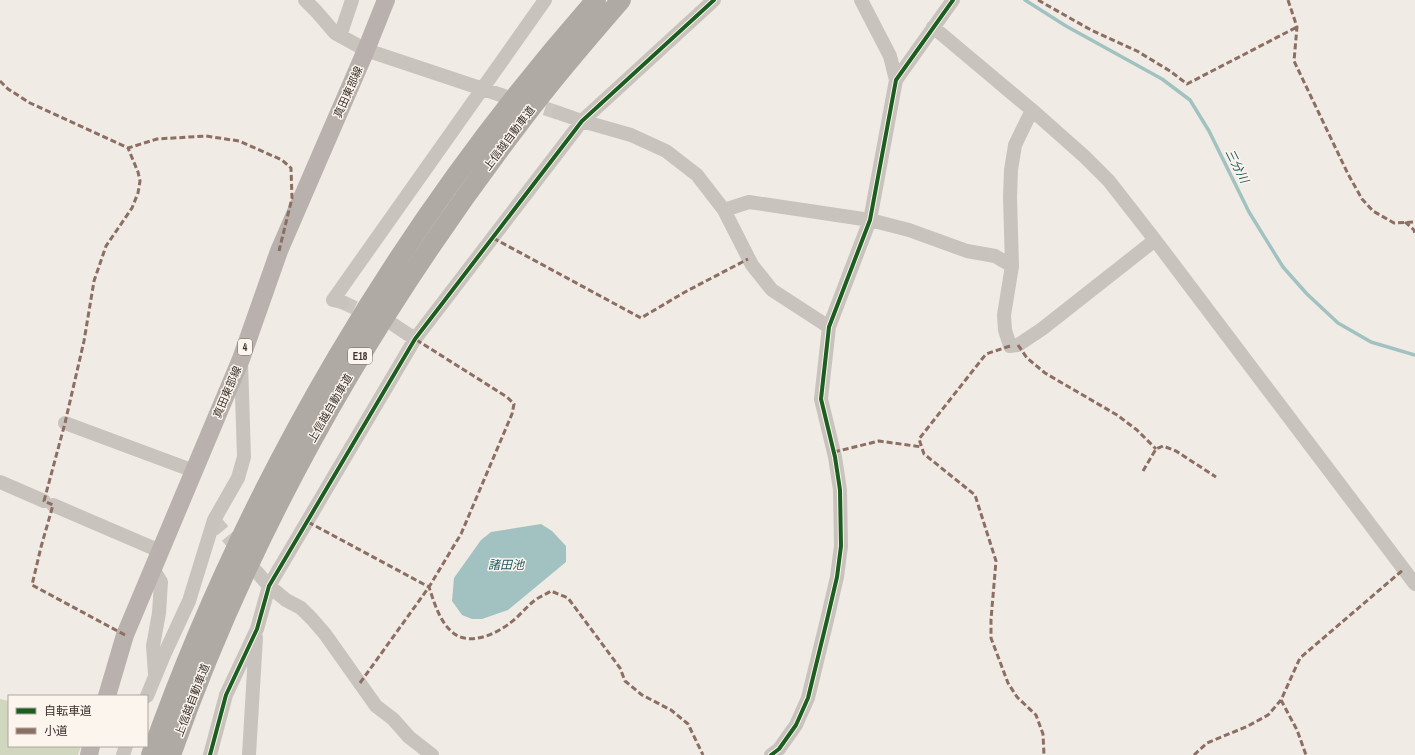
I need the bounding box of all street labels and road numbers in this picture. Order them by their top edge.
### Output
street label: 真田東部線 [330,64,366,120]
street label: 上信越自動車道 [480,103,538,173]
road number: 4 [238,339,252,355]
road number: E18 [348,348,372,364]
street label: 真田東部線 [210,364,244,420]
street label: 上信越自動車道 [305,371,355,445]
street label: 上信越自動車道 [172,662,212,738]

